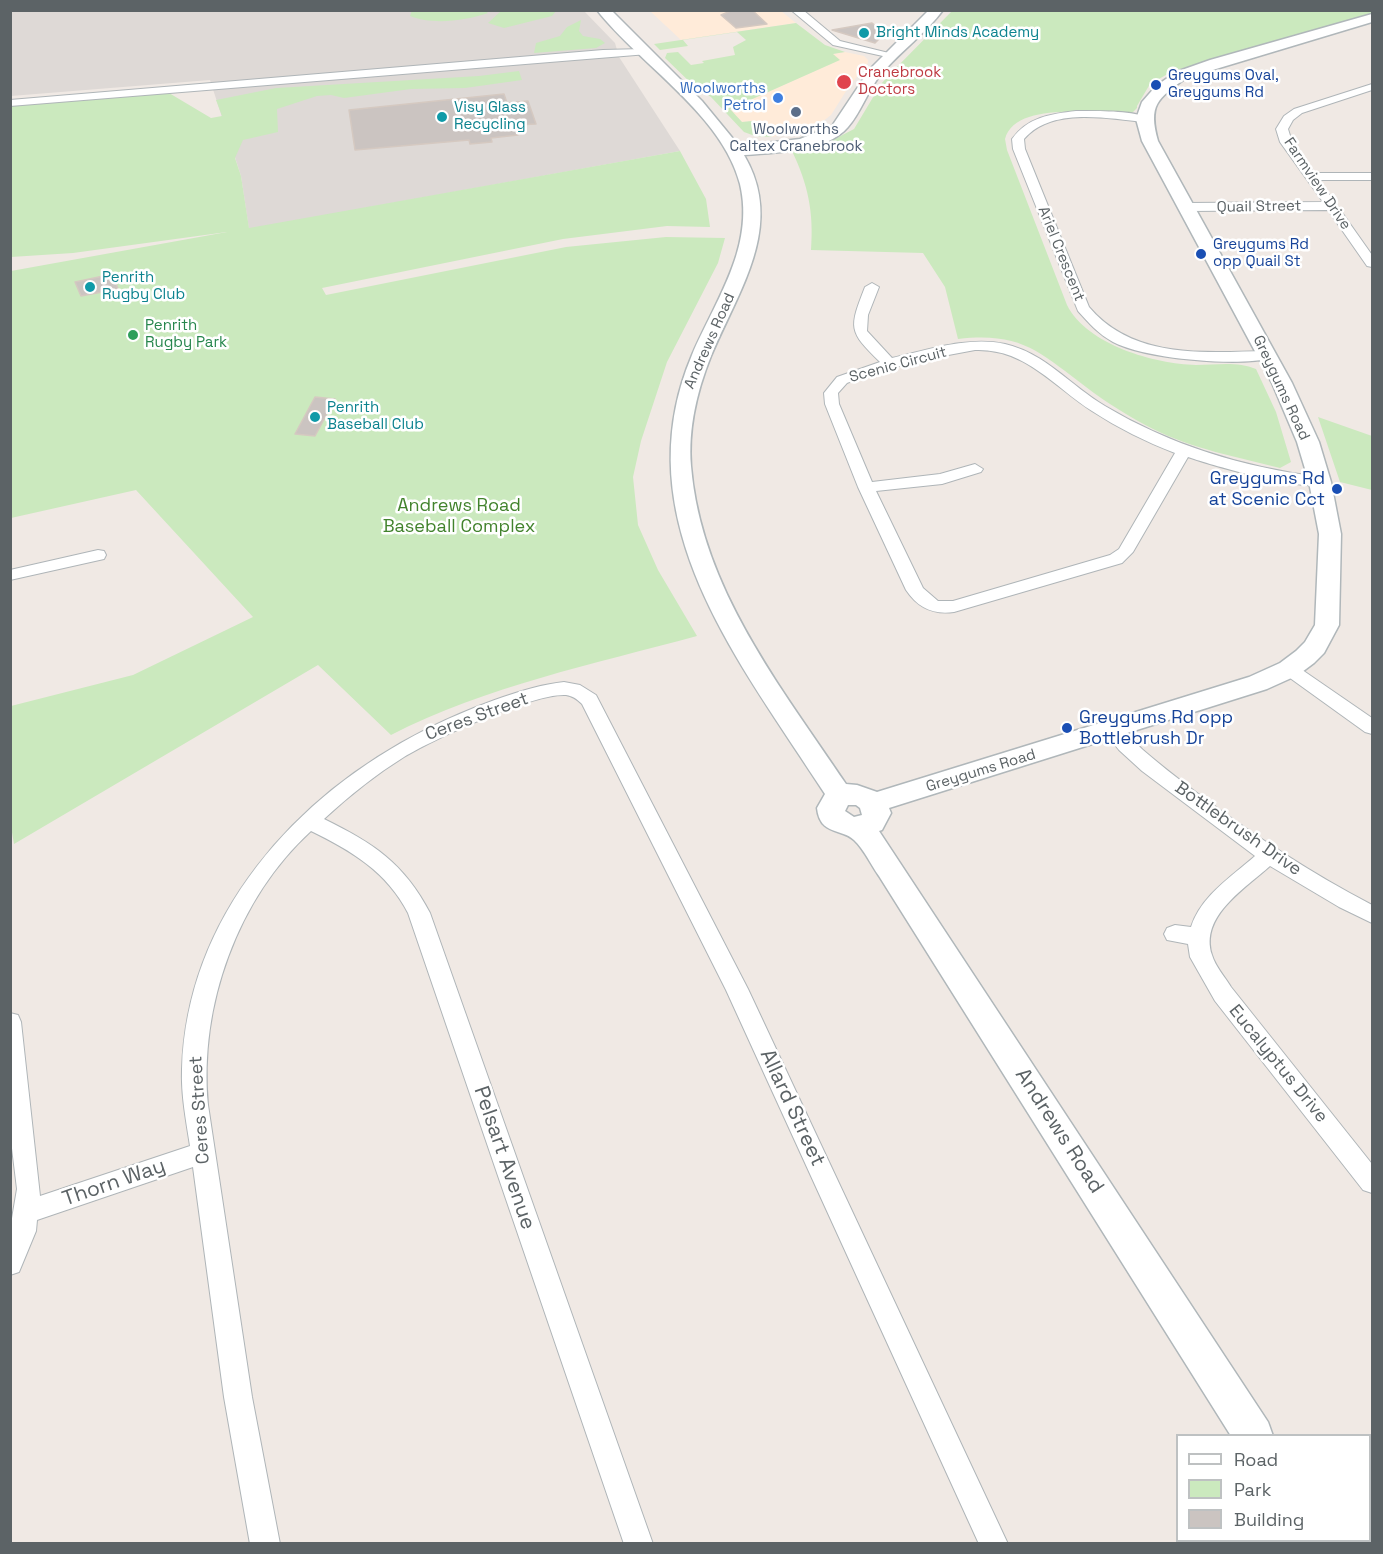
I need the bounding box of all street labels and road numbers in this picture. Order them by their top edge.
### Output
street label: Farmview Drive [1280,135,1354,233]
street label: Quail Street [1216,197,1302,217]
street label: Ariel Crescent [1034,204,1088,304]
street label: Andrews Road [681,290,739,392]
street label: Greygums Road [1249,333,1313,443]
street label: Scenic Circuit [847,343,949,387]
street label: Ceres Street [422,688,532,746]
street label: Greygums Road [924,746,1038,796]
street label: Bottlebrush Drive [1170,777,1306,881]
street label: Eucalyptus Drive [1224,1001,1332,1127]
street label: Allard Street [754,1045,830,1171]
street label: Ceres Street [185,1055,215,1165]
street label: Andrews Road [1009,1064,1109,1198]
street label: Pelsart Avenue [468,1083,540,1233]
street label: Thorn Way [59,1154,169,1212]

